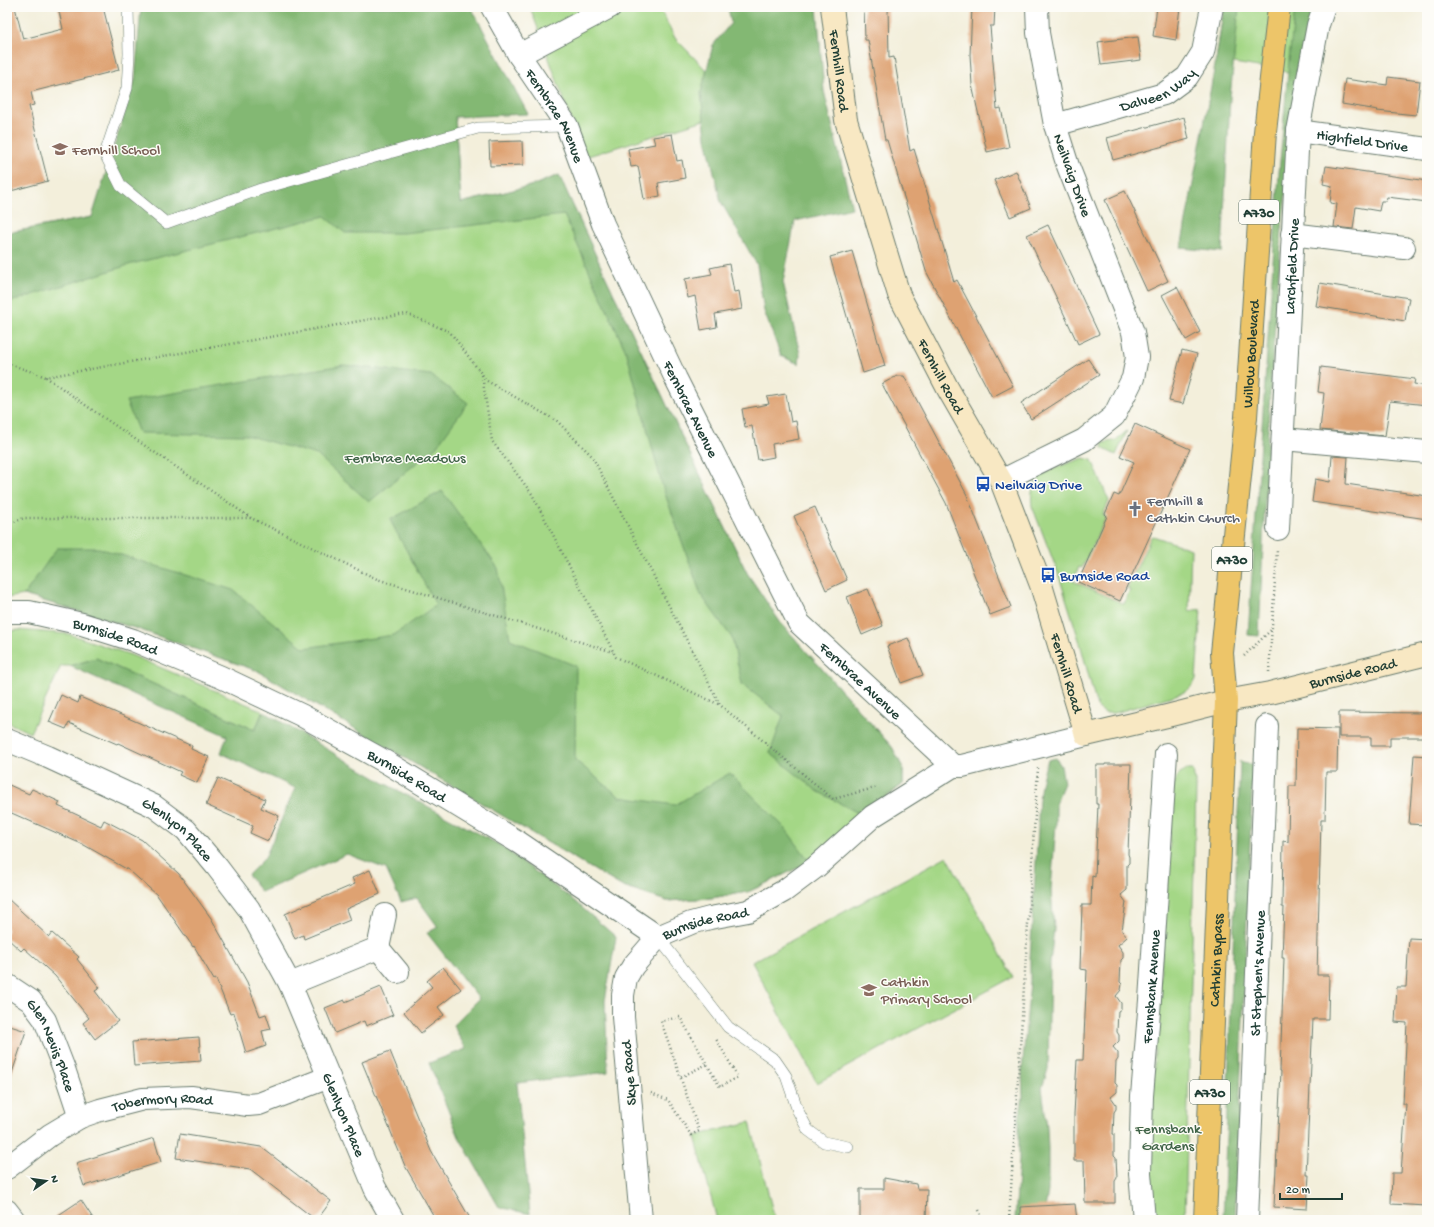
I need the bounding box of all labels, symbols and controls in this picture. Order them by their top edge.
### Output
street label: Fernhill Road [824,28,852,114]
street label: Fernbrae Avenue [519,65,587,166]
street label: Dalveen Way [1117,66,1201,117]
street label: Highfield Drive [1315,127,1409,157]
street label: Neilvaig Drive [1048,132,1095,220]
school or university icon: Fernhill School [51,140,69,158]
place label: Fernhill School [71,142,160,160]
road number: A730 [1239,200,1279,224]
street label: Larchfield Drive [1282,218,1305,315]
street label: Willow Boulevard [1240,298,1265,409]
street label: Fernhill Road [912,335,968,418]
street label: Fernbrae Avenue [657,357,721,461]
park label: Fernbrae Meadows [344,450,466,468]
bus stop icon: Neilvaig Drive [974,475,992,493]
place label: Neilvaig Drive [995,477,1082,495]
place label: Fernhill & Cathkin Church [1146,493,1240,528]
church icon: Fernhill & Cathkin Church [1126,500,1144,518]
road number: A730 [1212,547,1252,571]
bus stop icon: Burnside Road [1039,566,1057,584]
place label: Burnside Road [1059,568,1150,586]
street label: Burnside Road [70,615,161,661]
street label: Fernhill Road [1045,630,1086,716]
street label: Fernbrae Avenue [814,638,904,725]
street label: Burnside Road [1307,655,1400,694]
street label: Burnside Road [363,746,450,808]
street label: Glenlyon Place [139,795,216,866]
street label: Burnside Road [659,904,751,945]
street label: St Stephen's Avenue [1247,910,1271,1037]
street label: Cathkin Bypass [1207,913,1228,1007]
street label: Fennsbank Avenue [1139,929,1166,1045]
place label: Cathkin Primary School [880,974,972,1009]
school or university icon: Cathkin Primary School [860,981,878,999]
street label: Glen Nevis Place [21,996,78,1095]
street label: Skye Road [618,1038,642,1106]
street label: Glenlyon Place [317,1070,368,1160]
road number: A730 [1190,1080,1230,1104]
street label: Tobermory Road [109,1090,215,1118]
park label: Fennsbank Gardens [1134,1121,1202,1156]
north arrow [26,1161,66,1201]
text: N [47,1174,60,1184]
scale bar [1280,1175,1342,1201]
text: 20 m [1286,1184,1311,1198]

